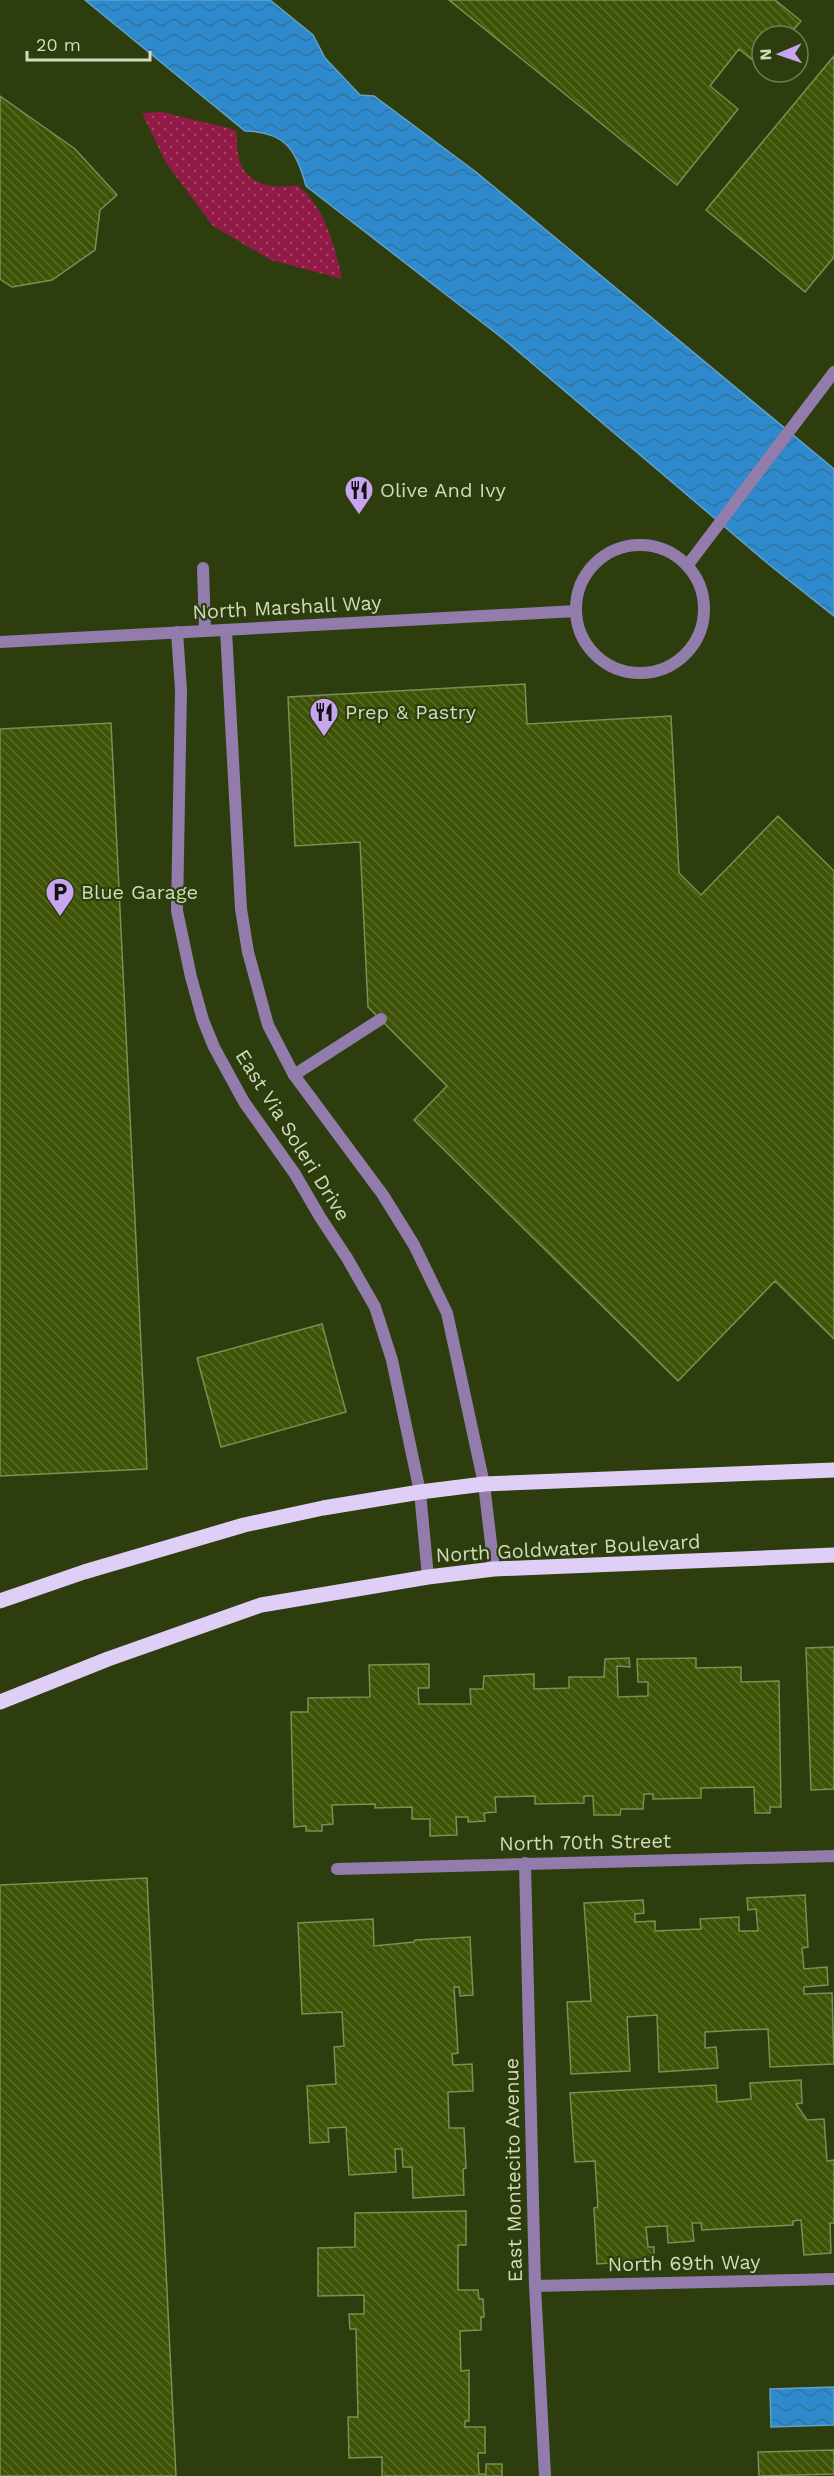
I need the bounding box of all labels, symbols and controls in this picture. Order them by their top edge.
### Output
scale bar [27,24,150,62]
north arrow [750,24,810,84]
text: 20 m [36,34,81,55]
text: N [756,48,775,61]
restaurant icon: Olive And Ivy [343,474,375,516]
place label: Olive And Ivy [380,478,507,502]
street label: North Marshall Way [192,590,383,624]
restaurant icon: Prep & Pastry [308,696,340,738]
place label: Prep & Pastry [345,700,477,724]
parking icon: Blue Garage [44,876,76,918]
place label: Blue Garage [81,880,198,904]
street label: East Via Soleri Drive [230,1045,356,1225]
street label: North Goldwater Boulevard [435,1529,701,1567]
street label: North 70th Street [499,1828,672,1855]
street label: East Montecito Avenue [499,2058,527,2282]
street label: North 69th Way [607,2250,761,2276]

